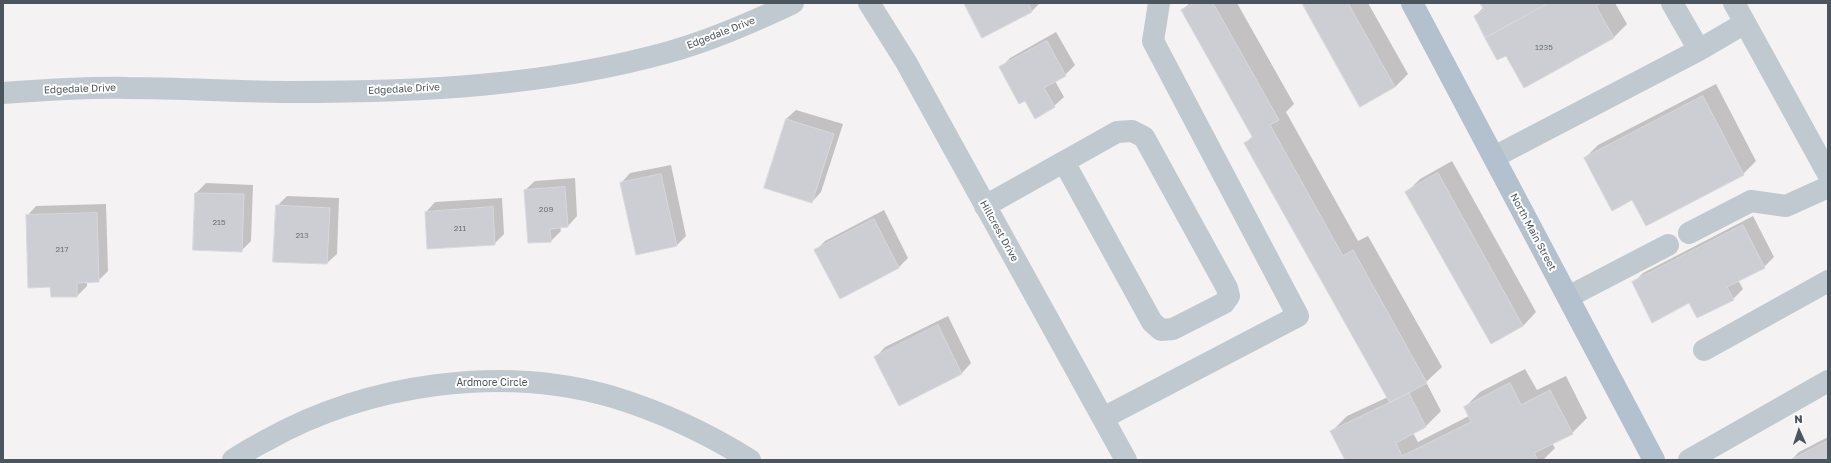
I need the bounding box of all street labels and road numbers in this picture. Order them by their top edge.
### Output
street label: Edgedale Drive [685,14,757,52]
street label: Edgedale Drive [368,81,440,97]
street label: Edgedale Drive [44,82,116,96]
street label: North Main Street [1508,191,1558,273]
street label: Hillcrest Drive [977,198,1021,264]
street label: Ardmore Circle [456,377,528,389]

